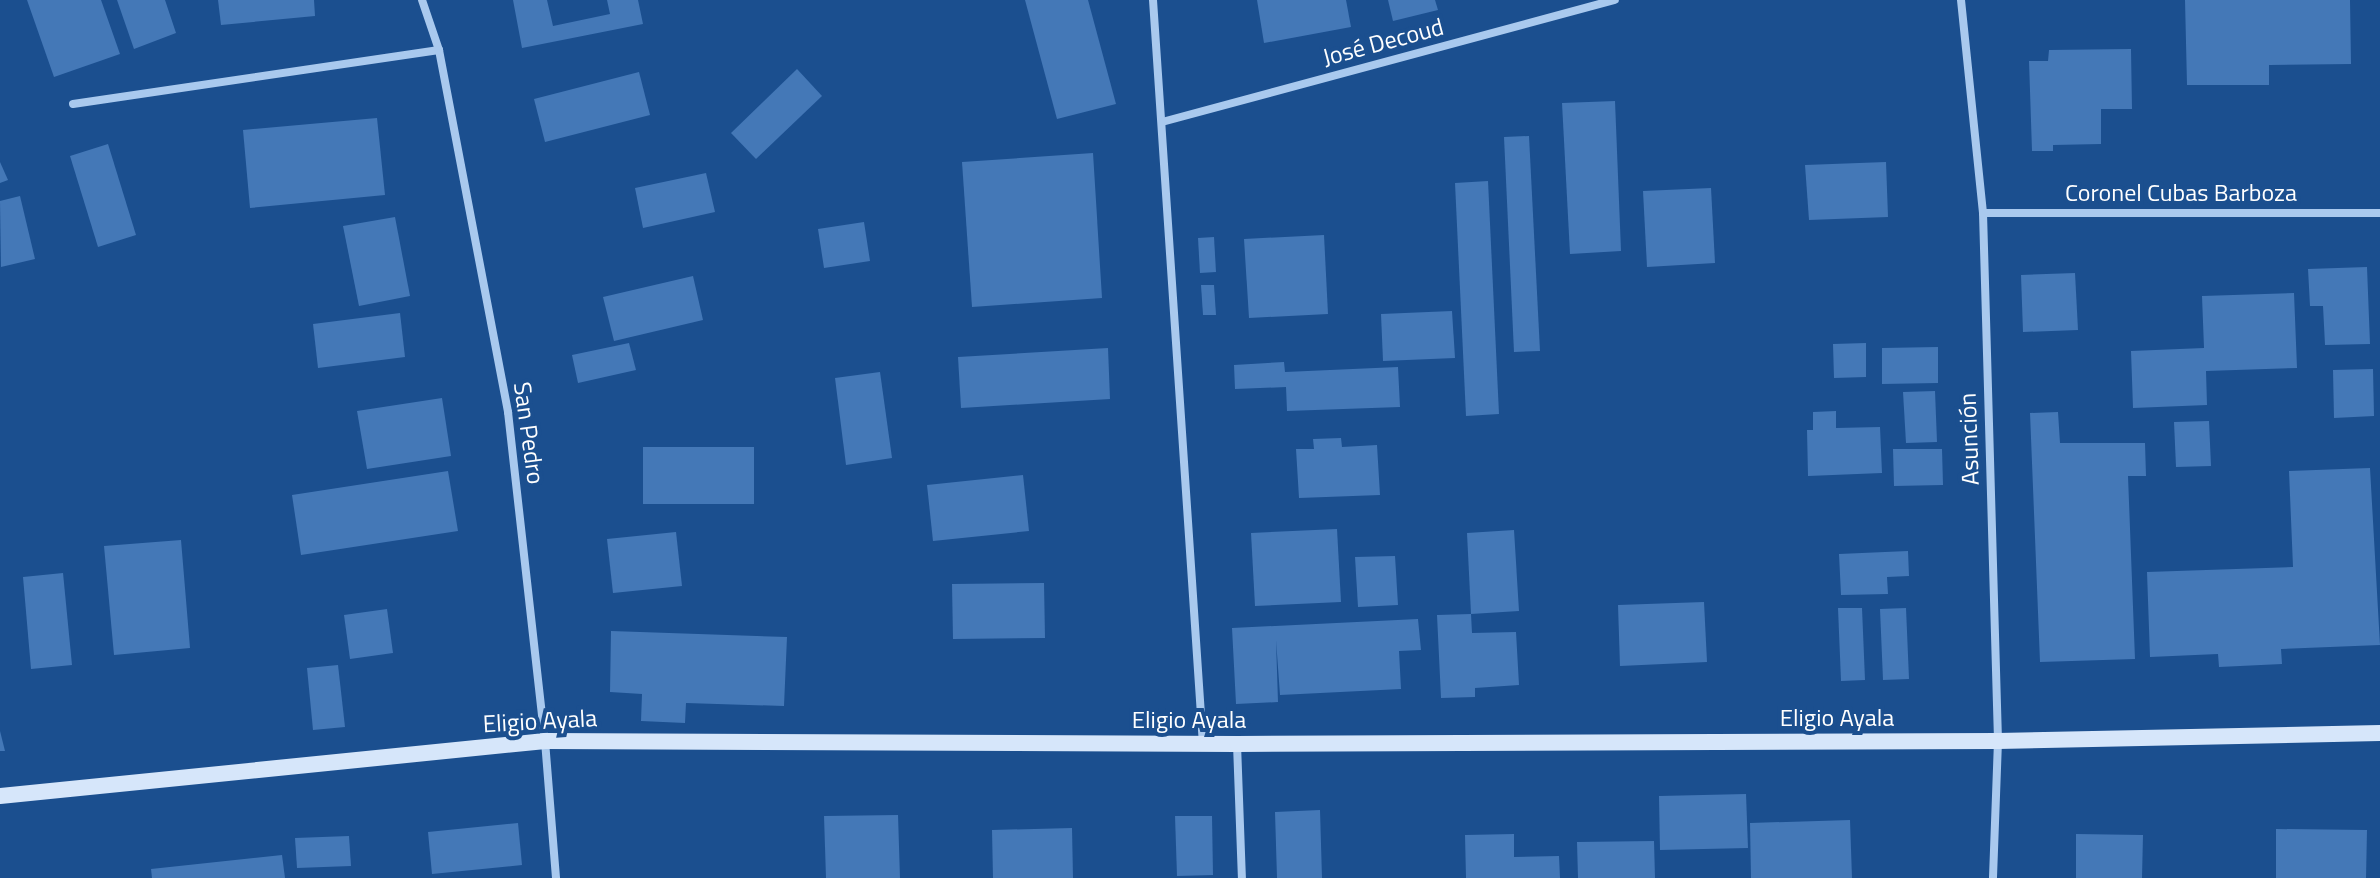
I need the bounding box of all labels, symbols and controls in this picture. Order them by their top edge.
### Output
street label: José Decoud [1319,12,1447,72]
street label: Coronel Cubas Barboza [2065,179,2297,207]
street label: San Pedro [508,380,550,486]
street label: Asunción [1953,392,1985,486]
street label: Eligio Ayala [482,704,598,738]
street label: Eligio Ayala [1780,704,1894,732]
street label: Eligio Ayala [1132,706,1246,734]

